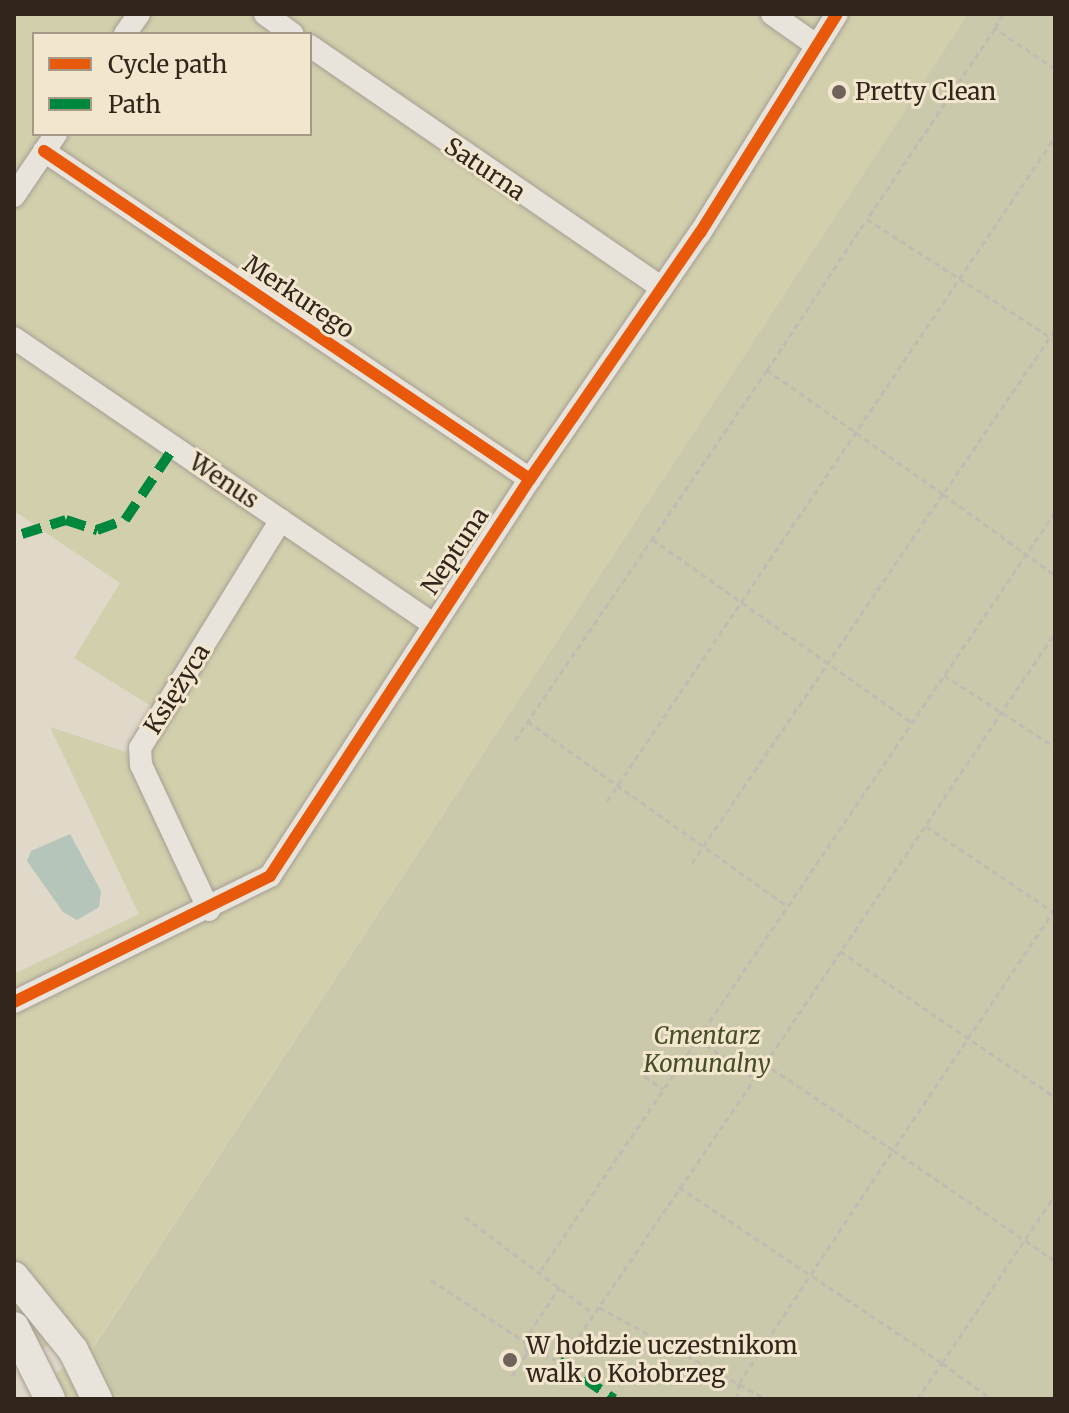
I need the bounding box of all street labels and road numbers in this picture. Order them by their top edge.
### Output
street label: Saturna [439,132,531,206]
street label: Merkurego [238,249,360,345]
street label: Wenus [184,447,264,515]
street label: Neptuna [415,502,495,600]
street label: Księżyca [138,639,216,739]

